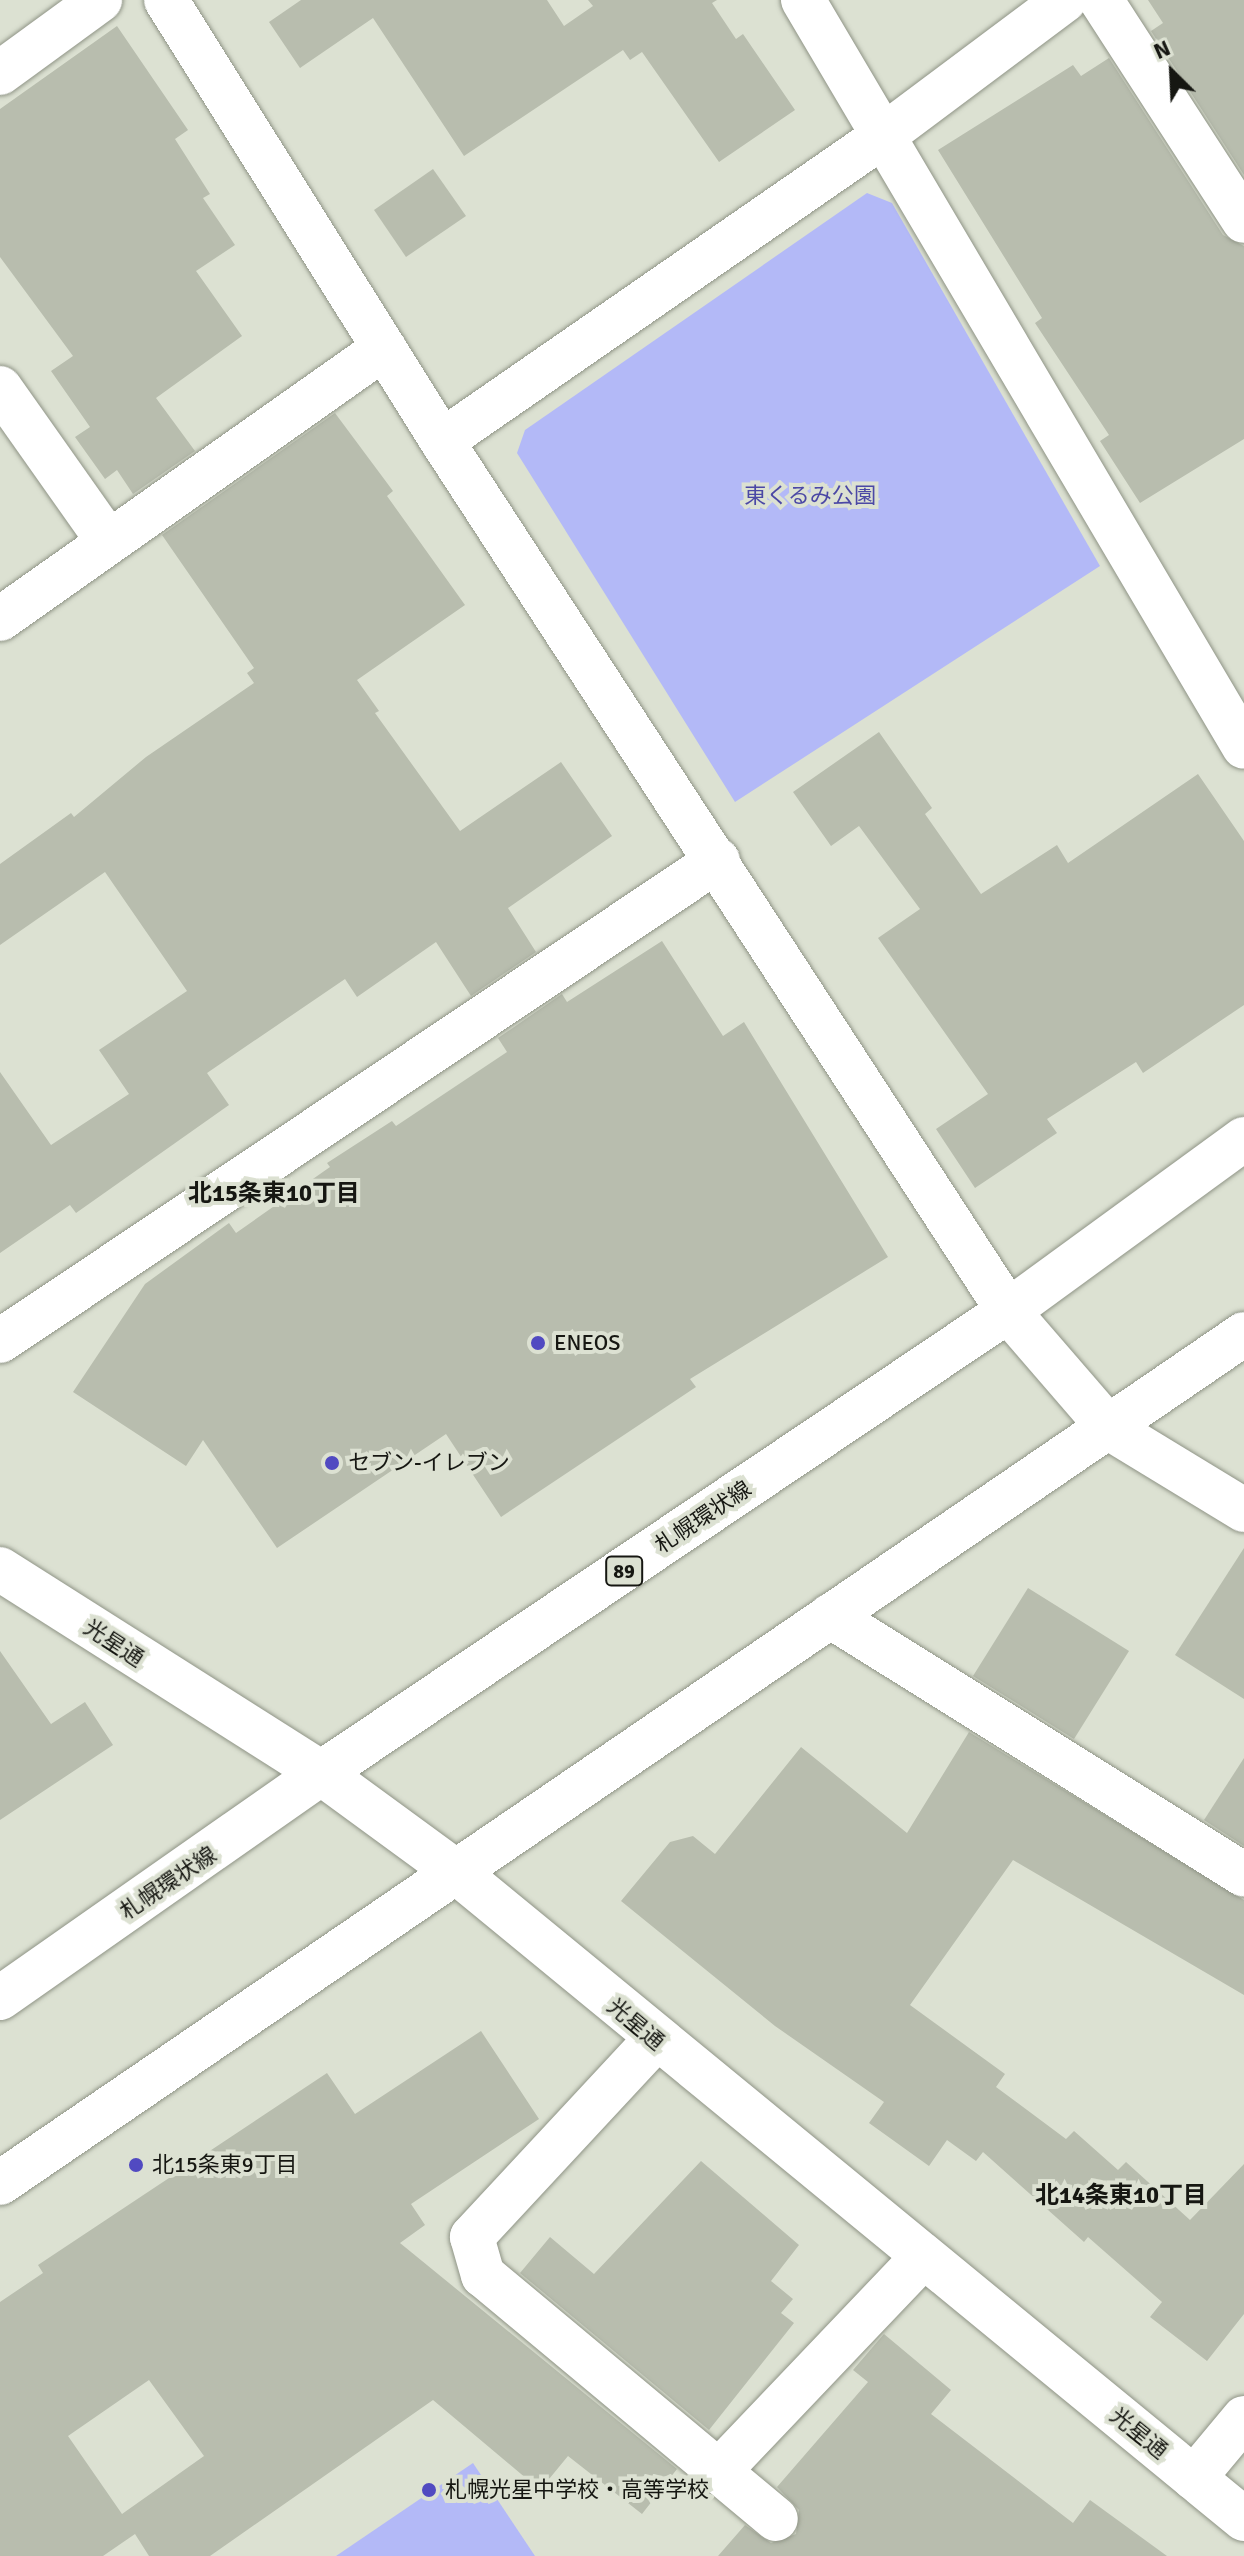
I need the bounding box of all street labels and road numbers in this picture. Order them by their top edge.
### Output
street label: 札幌環状線 [650,1475,756,1559]
road number: 89 [604,1555,644,1587]
street label: 光星通 [79,1614,149,1672]
street label: 札幌環状線 [115,1841,221,1925]
street label: 光星通 [602,1993,670,2055]
street label: 光星通 [1105,2402,1173,2464]

